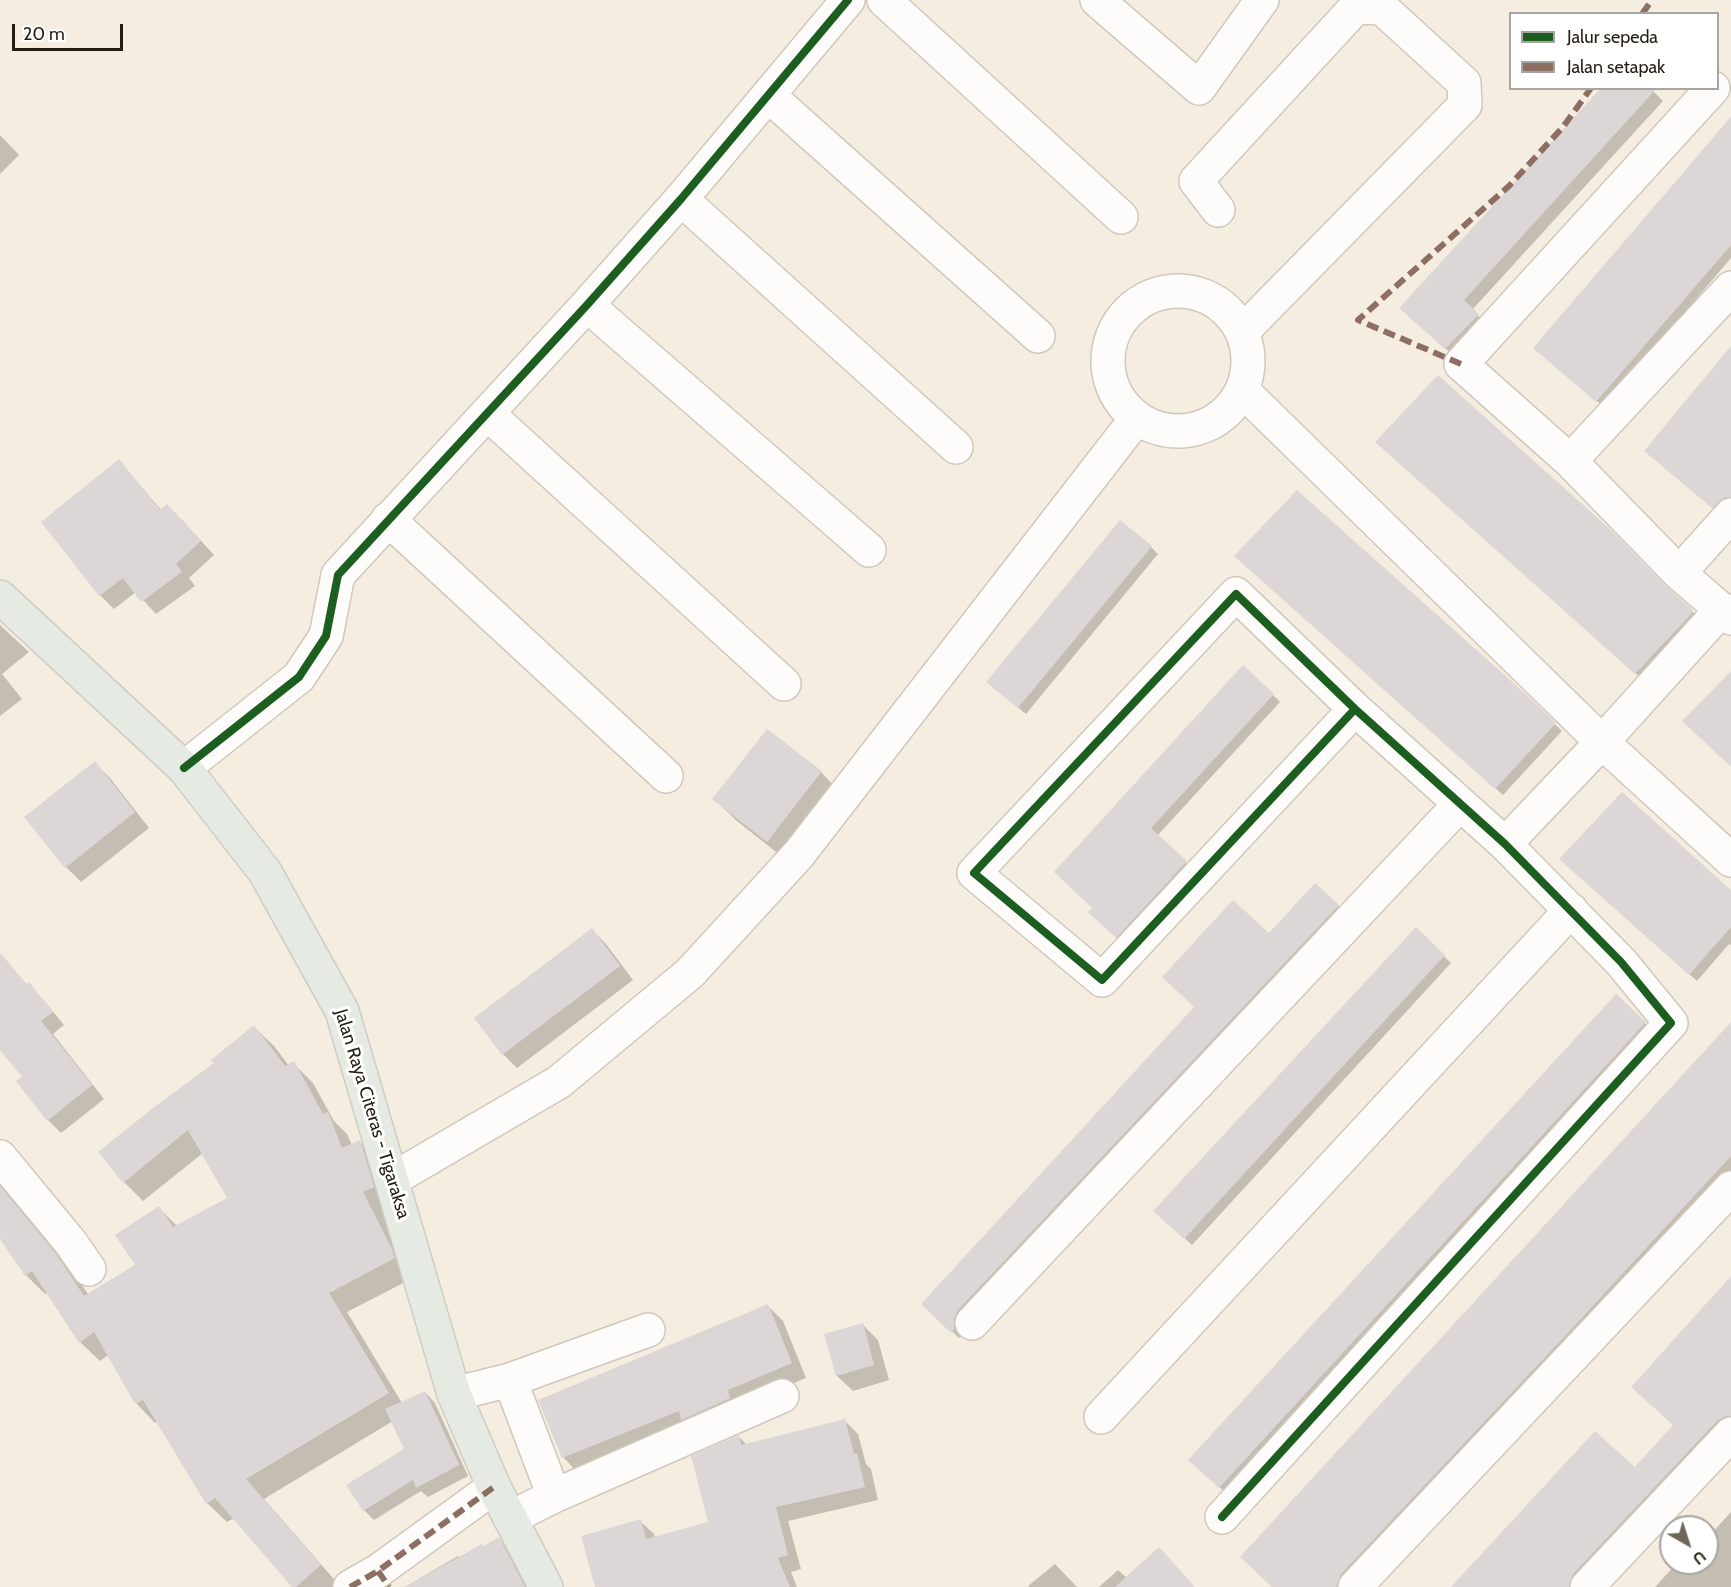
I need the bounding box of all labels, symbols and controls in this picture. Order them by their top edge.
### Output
scale bar [15,12,126,50]
legend [1509,12,1719,90]
text: 20 m [23,23,65,45]
text: Jalur sepeda [1567,26,1658,48]
text: Jalan setapak [1567,56,1665,78]
street label: Jalan Raya Citeras - Tigaraksa [330,1007,414,1221]
north arrow [1659,1515,1719,1575]
text: U [1689,1547,1710,1569]

